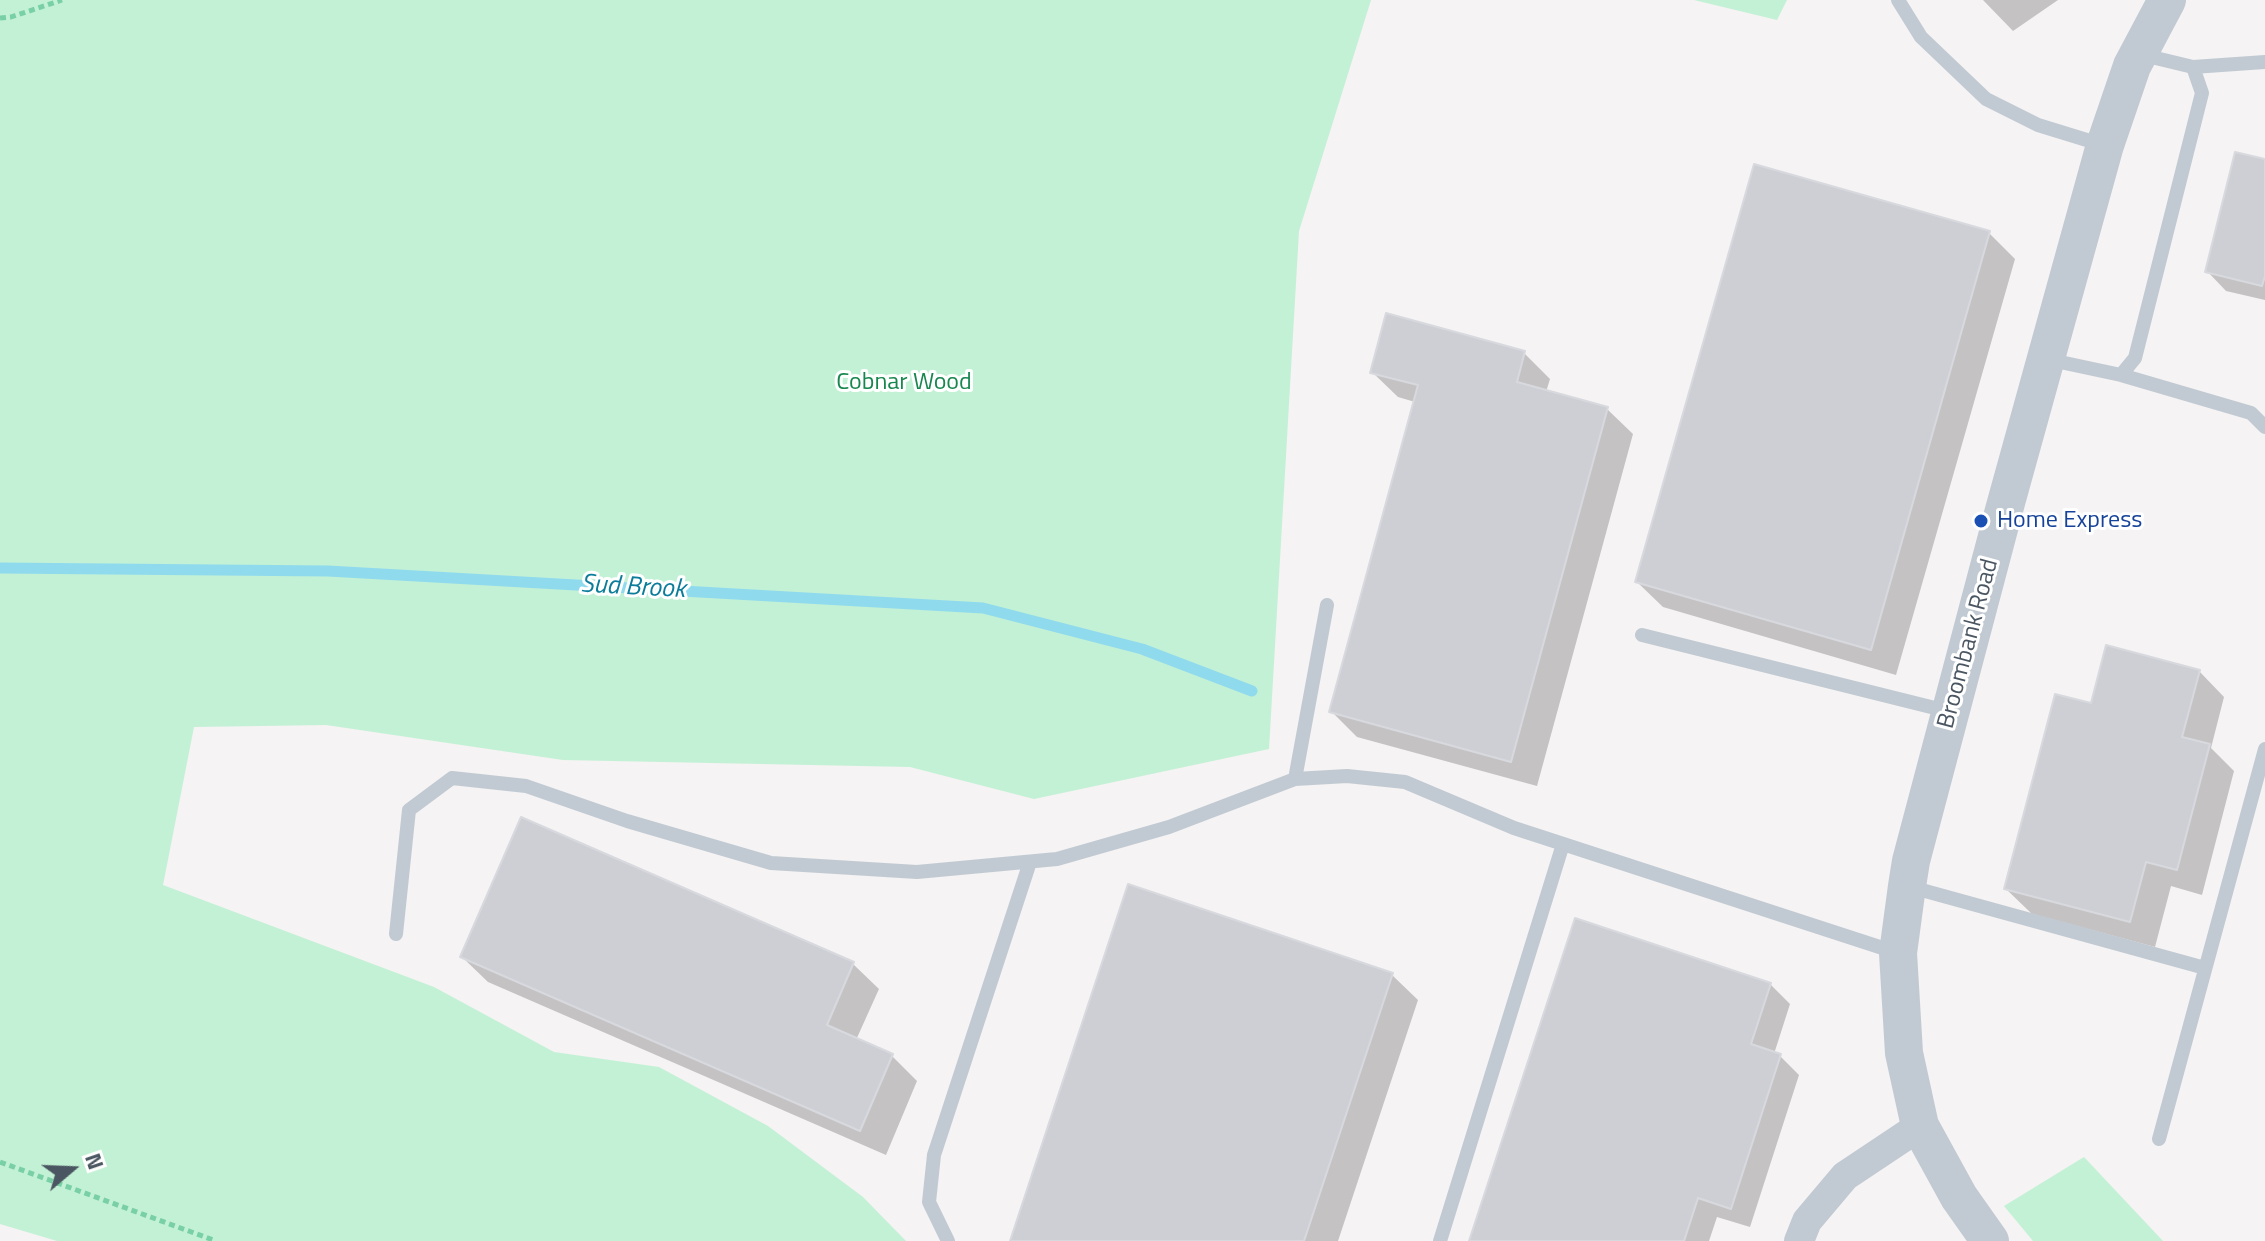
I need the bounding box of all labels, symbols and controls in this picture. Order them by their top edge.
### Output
park label: Cobnar Wood [836,369,972,397]
place label: Home Express [1997,507,2142,535]
marker: Home Express [1972,512,1990,530]
street label: Broombank Road [1933,556,2005,732]
water label: Sud Brook [580,570,686,606]
north arrow [32,1129,112,1209]
text: N [76,1148,113,1174]

